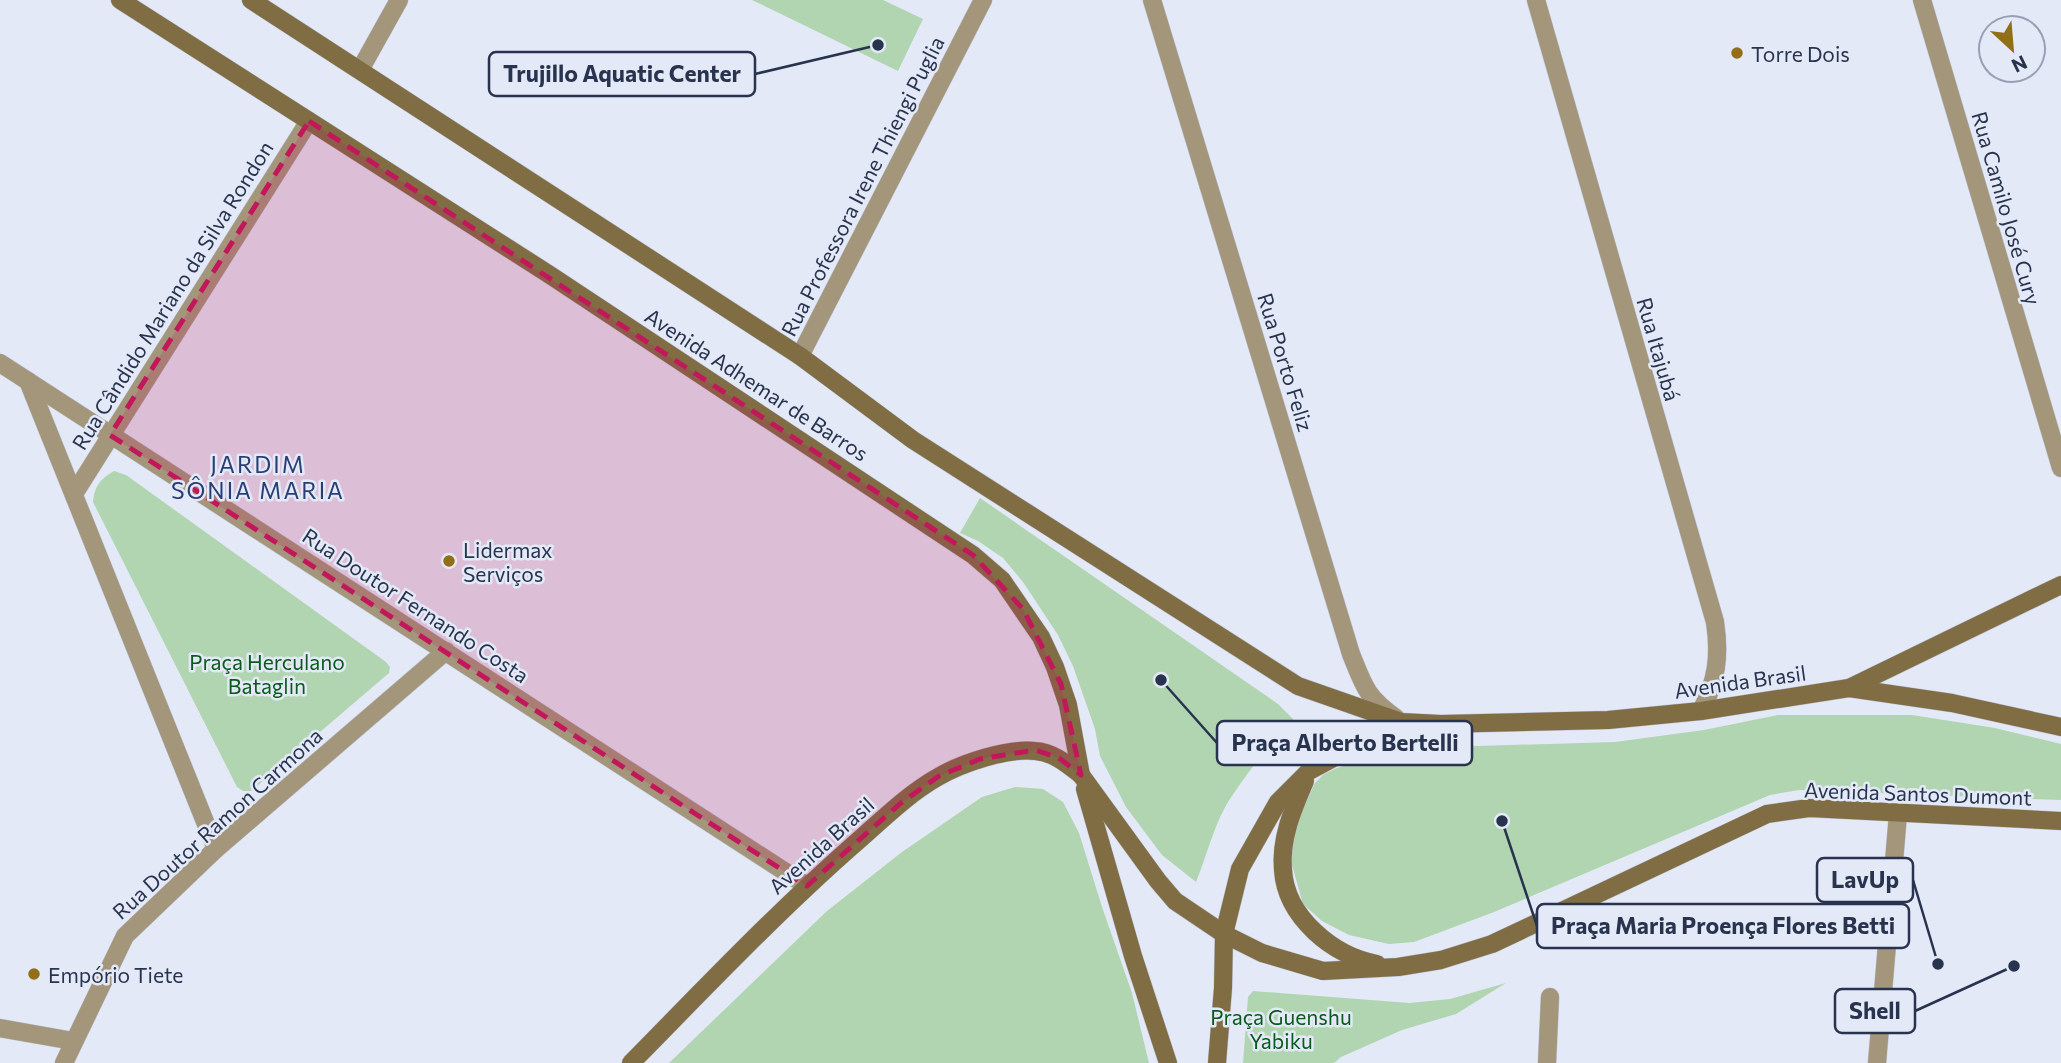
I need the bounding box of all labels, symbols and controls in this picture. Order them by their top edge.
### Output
north arrow [1977,14,2047,84]
street label: Rua Professora Irene Thiengi Puglia [775,32,949,340]
place label: Torre Dois [1751,41,1850,66]
marker: Torre Dois [1729,45,1745,61]
text: N [2008,51,2031,78]
callout: Trujillo Aquatic Center [489,52,755,96]
text: Trujillo Aquatic Center [503,59,742,87]
street label: Rua Camilo José Cury [1967,108,2047,308]
street label: Rua Cândido Mariano da Silva Rondon [66,136,278,454]
street label: Rua Porto Feliz [1253,290,1319,434]
street label: Rua Itajubá [1632,294,1686,404]
street label: Avenida Adhemar de Barros [641,303,873,465]
district label: JARDIM SÔNIA MARIA [171,450,345,504]
street label: Rua Doutor Fernando Costa [298,522,534,688]
place label: Lidermax Serviços [463,537,553,586]
marker: Lidermax Serviços [441,553,457,569]
park label: Praça Herculano Bataglin [189,649,345,698]
street label: Avenida Brasil [1673,659,1807,703]
callout: Praça Alberto Bertelli [1217,721,1472,765]
street label: Rua Doutor Ramon Carmona [107,722,327,924]
text: Praça Alberto Bertelli [1231,728,1459,756]
street label: Avenida Santos Dumont [1804,777,2032,809]
street label: Avenida Brasil [763,791,879,899]
callout: LavUp [1817,858,1913,902]
text: LavUp [1831,865,1899,893]
callout: Praça Maria Proença Flores Betti [1537,904,1909,948]
text: Praça Maria Proença Flores Betti [1551,911,1895,939]
place label: Empório Tiete [48,962,183,987]
marker: Empório Tiete [26,966,42,982]
callout: Shell [1835,989,1915,1033]
text: Shell [1849,996,1901,1024]
park label: Praça Guenshu Yabiku [1210,1004,1352,1053]

